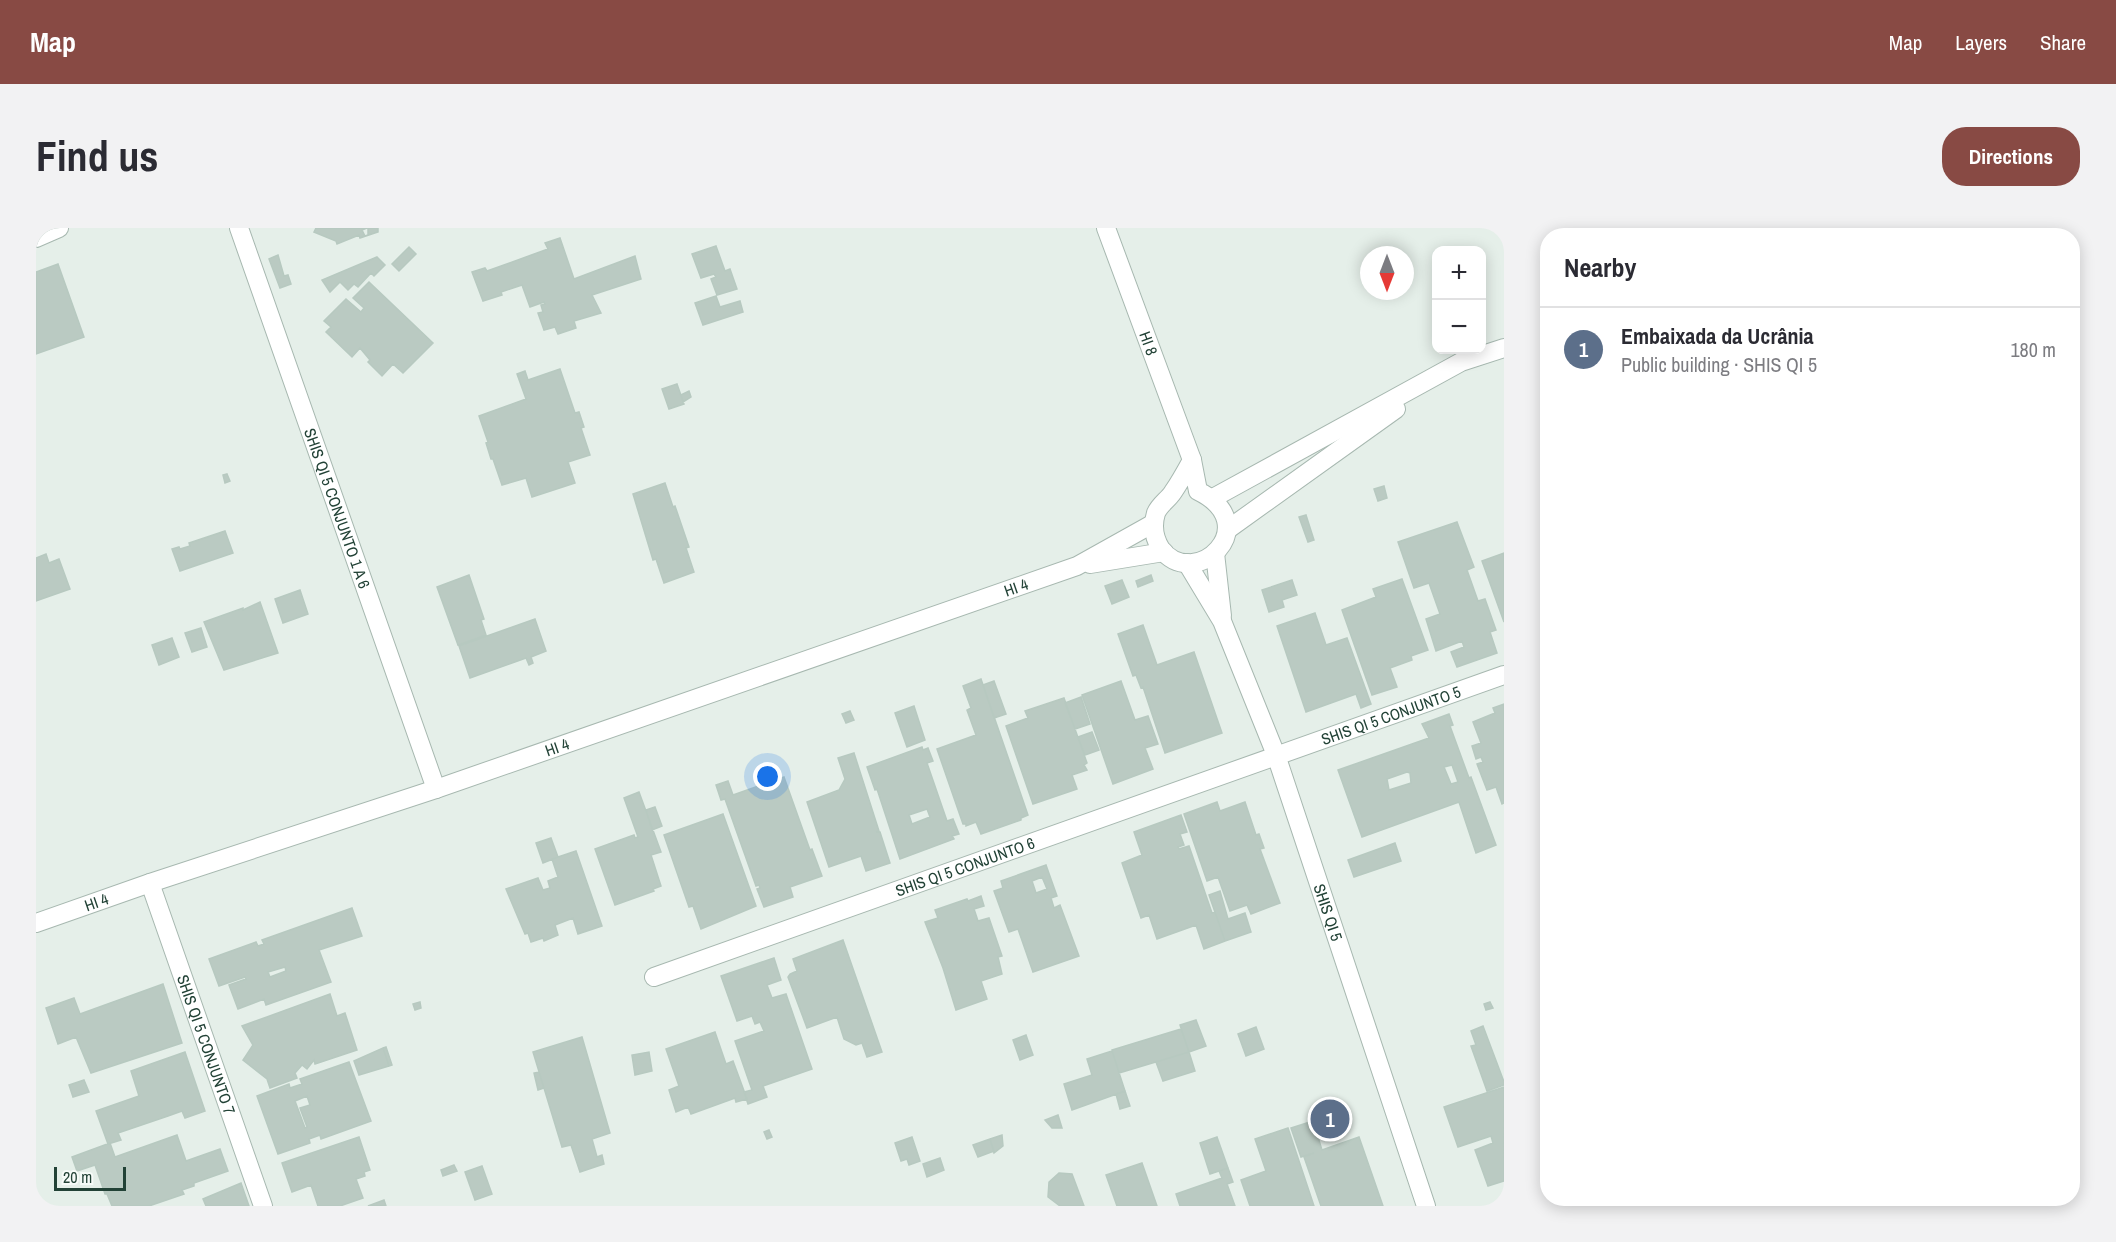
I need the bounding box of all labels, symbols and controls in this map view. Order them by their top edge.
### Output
text: Map [30,23,76,61]
text: Map [1889,28,1922,57]
text: Layers [1955,28,2007,57]
text: Share [2040,28,2086,57]
button: Directions [1942,127,2080,186]
text: Find us [36,128,158,184]
north arrow [1360,246,1414,300]
map controls [1432,246,1486,354]
button: + [1432,246,1486,300]
text: Nearby [1564,250,1636,285]
button: − [1432,300,1486,354]
text: Embaixada da Ucrânia [1621,321,1814,351]
street label: HI 8 [1134,328,1163,358]
text: 1 [1579,336,1588,363]
text: 180 m [2010,336,2056,363]
text: Public building · SHIS QI 5 [1621,351,1817,378]
street label: SHIS QI 5 CONJUNTO 1 A 6 [299,425,376,591]
street label: HI 4 [1001,573,1031,602]
street label: SHIS QI 5 CONJUNTO 5 [1318,680,1464,750]
street label: HI 4 [542,733,572,761]
your location [753,762,782,791]
street label: SHIS QI 5 CONJUNTO 6 [892,832,1038,901]
street label: SHIS QI 5 [1309,881,1348,944]
street label: HI 4 [81,887,111,916]
street label: SHIS QI 5 CONJUNTO 7 [172,972,241,1117]
pin: 1 [1310,1096,1350,1142]
scale bar [54,1164,126,1192]
text: 20 m [63,1166,92,1188]

